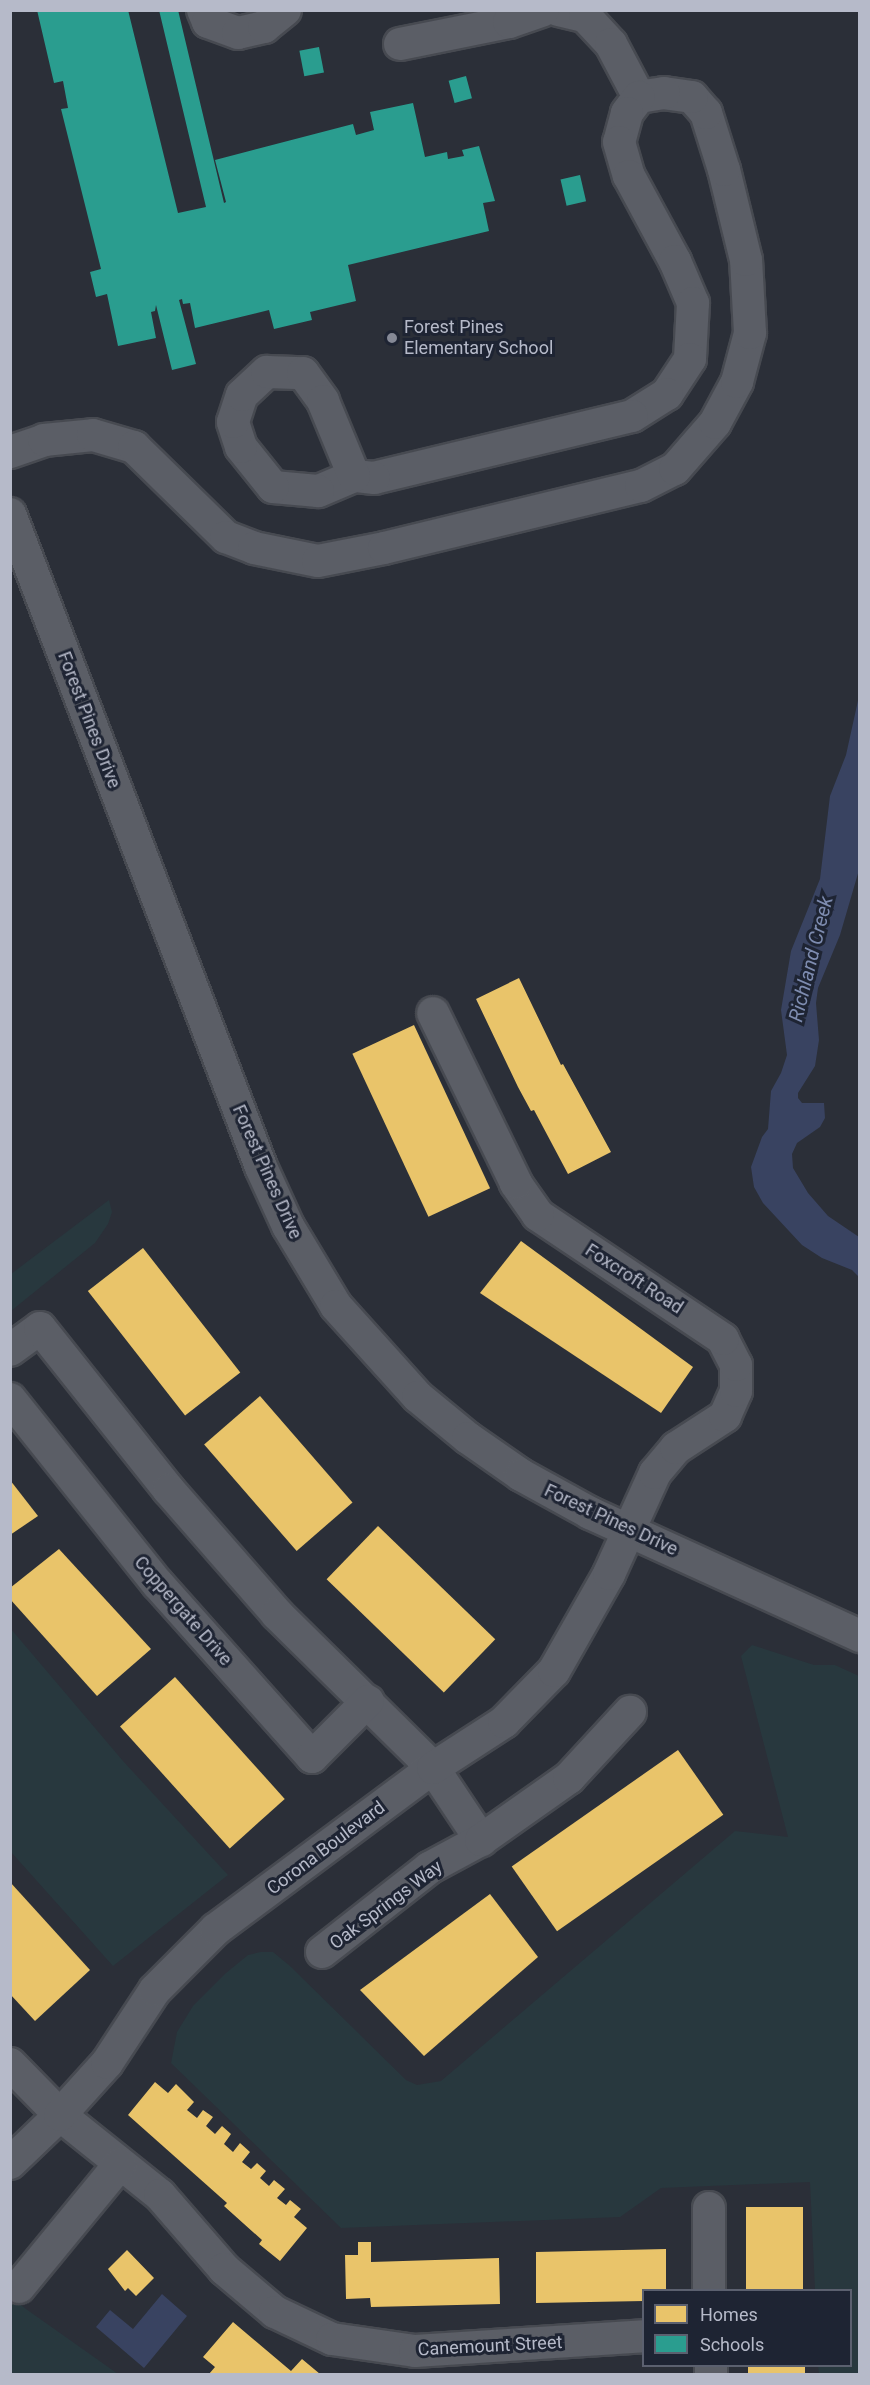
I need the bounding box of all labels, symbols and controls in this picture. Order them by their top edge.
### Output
place label: Forest Pines Elementary School [404,317,553,360]
marker: Forest Pines Elementary School [385,331,399,345]
street label: Forest Pines Drive [53,649,125,791]
water label: Richland Creek [784,894,838,1024]
street label: Forest Pines Drive [228,1102,306,1242]
street label: Foxcroft Road [581,1239,687,1319]
street label: Forest Pines Drive [541,1480,681,1560]
street label: Coppergate Drive [130,1552,236,1670]
street label: Corona Boulevard [263,1797,389,1899]
street label: Oak Springs Way [326,1856,446,1954]
legend [642,2289,852,2367]
text: Homes [700,2304,758,2325]
street label: Canemount Street [417,2331,563,2361]
text: Schools [700,2334,764,2355]

